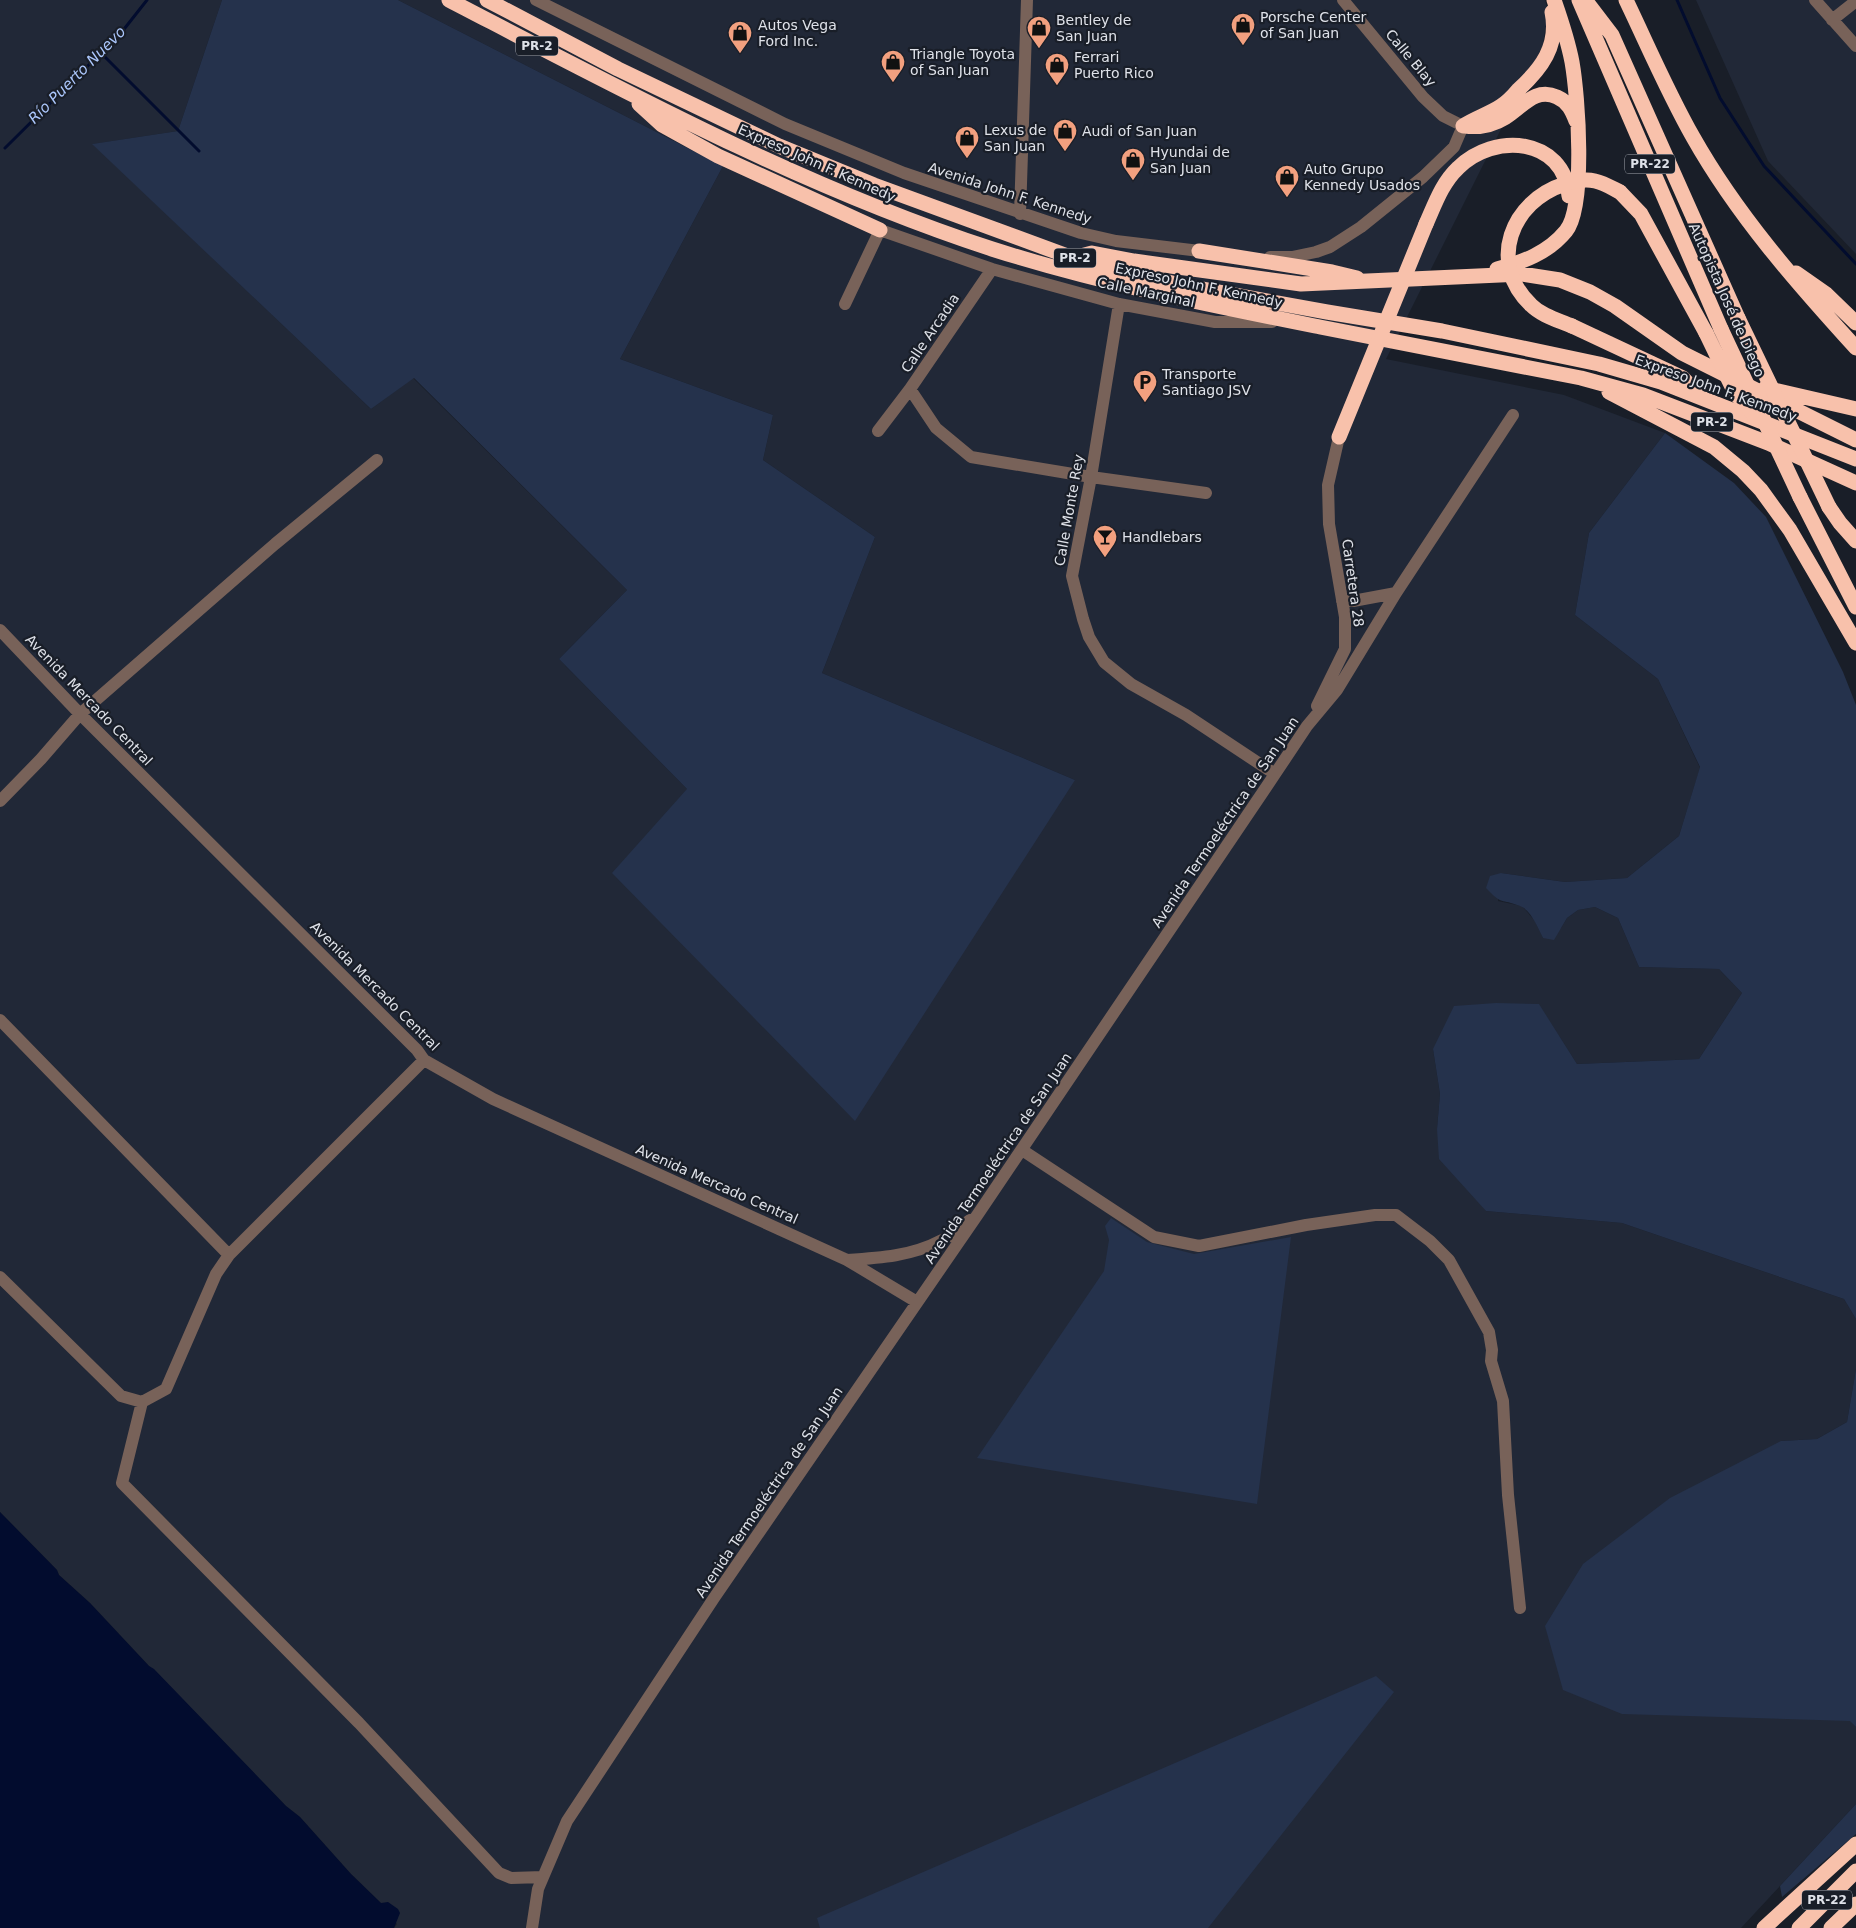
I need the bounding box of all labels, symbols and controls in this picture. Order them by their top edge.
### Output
place label: Porsche Center of San Juan [1260,9,1367,41]
place label: Bentley de San Juan [1056,12,1131,44]
shop icon: Porsche Center of San Juan [1230,12,1256,46]
shop icon: Bentley de San Juan [1026,15,1052,49]
place label: Autos Vega Ford Inc. [758,17,837,49]
shop icon: Autos Vega Ford Inc. [727,20,753,54]
water label: Río Puerto Nuevo [25,23,129,127]
street label: Calle Blay [1383,26,1439,90]
road number: PR-2 [516,36,558,56]
place label: Triangle Toyota of San Juan [909,46,1015,78]
shop icon: Triangle Toyota of San Juan [880,49,906,83]
place label: Ferrari Puerto Rico [1074,49,1154,81]
shop icon: Ferrari Puerto Rico [1044,52,1070,86]
shop icon: Audi of San Juan [1052,118,1078,152]
street label: Expreso John F. Kennedy [736,121,898,205]
place label: Lexus de San Juan [984,122,1046,154]
place label: Audi of San Juan [1082,123,1197,139]
shop icon: Lexus de San Juan [954,125,980,159]
place label: Hyundai de San Juan [1150,144,1230,176]
shop icon: Hyundai de San Juan [1120,147,1146,181]
road number: PR-22 [1625,154,1675,173]
street label: Avenida John F. Kennedy [926,159,1094,227]
place label: Auto Grupo Kennedy Usados [1304,161,1420,193]
shop icon: Auto Grupo Kennedy Usados [1274,164,1300,198]
street label: Autopista José de Diego [1686,221,1768,379]
road number: PR-2 [1054,248,1096,268]
street label: Expreso John F. Kennedy [1114,259,1284,311]
street label: Calle Marginal [1096,274,1196,310]
street label: Calle Arcadia [898,290,962,376]
street label: Expreso John F. Kennedy [1633,351,1799,425]
place label: Transporte Santiago JSV [1161,366,1251,398]
parking icon: Transporte Santiago JSV [1132,369,1158,403]
road number: PR-2 [1691,412,1733,432]
street label: Calle Monte Rey [1051,453,1087,567]
bar icon: Handlebars [1092,524,1118,558]
place label: Handlebars [1122,529,1202,545]
street label: Carretera 28 [1339,538,1367,628]
street label: Avenida Mercado Central [22,631,156,769]
street label: Avenida Termoeléctrica de San Juan [1148,714,1302,930]
street label: Avenida Mercado Central [307,918,443,1054]
street label: Avenida Termoeléctrica de San Juan [921,1050,1075,1266]
street label: Avenida Mercado Central [634,1141,800,1227]
street label: Avenida Termoeléctrica de San Juan [692,1384,846,1600]
road number: PR-22 [1802,1890,1852,1910]

